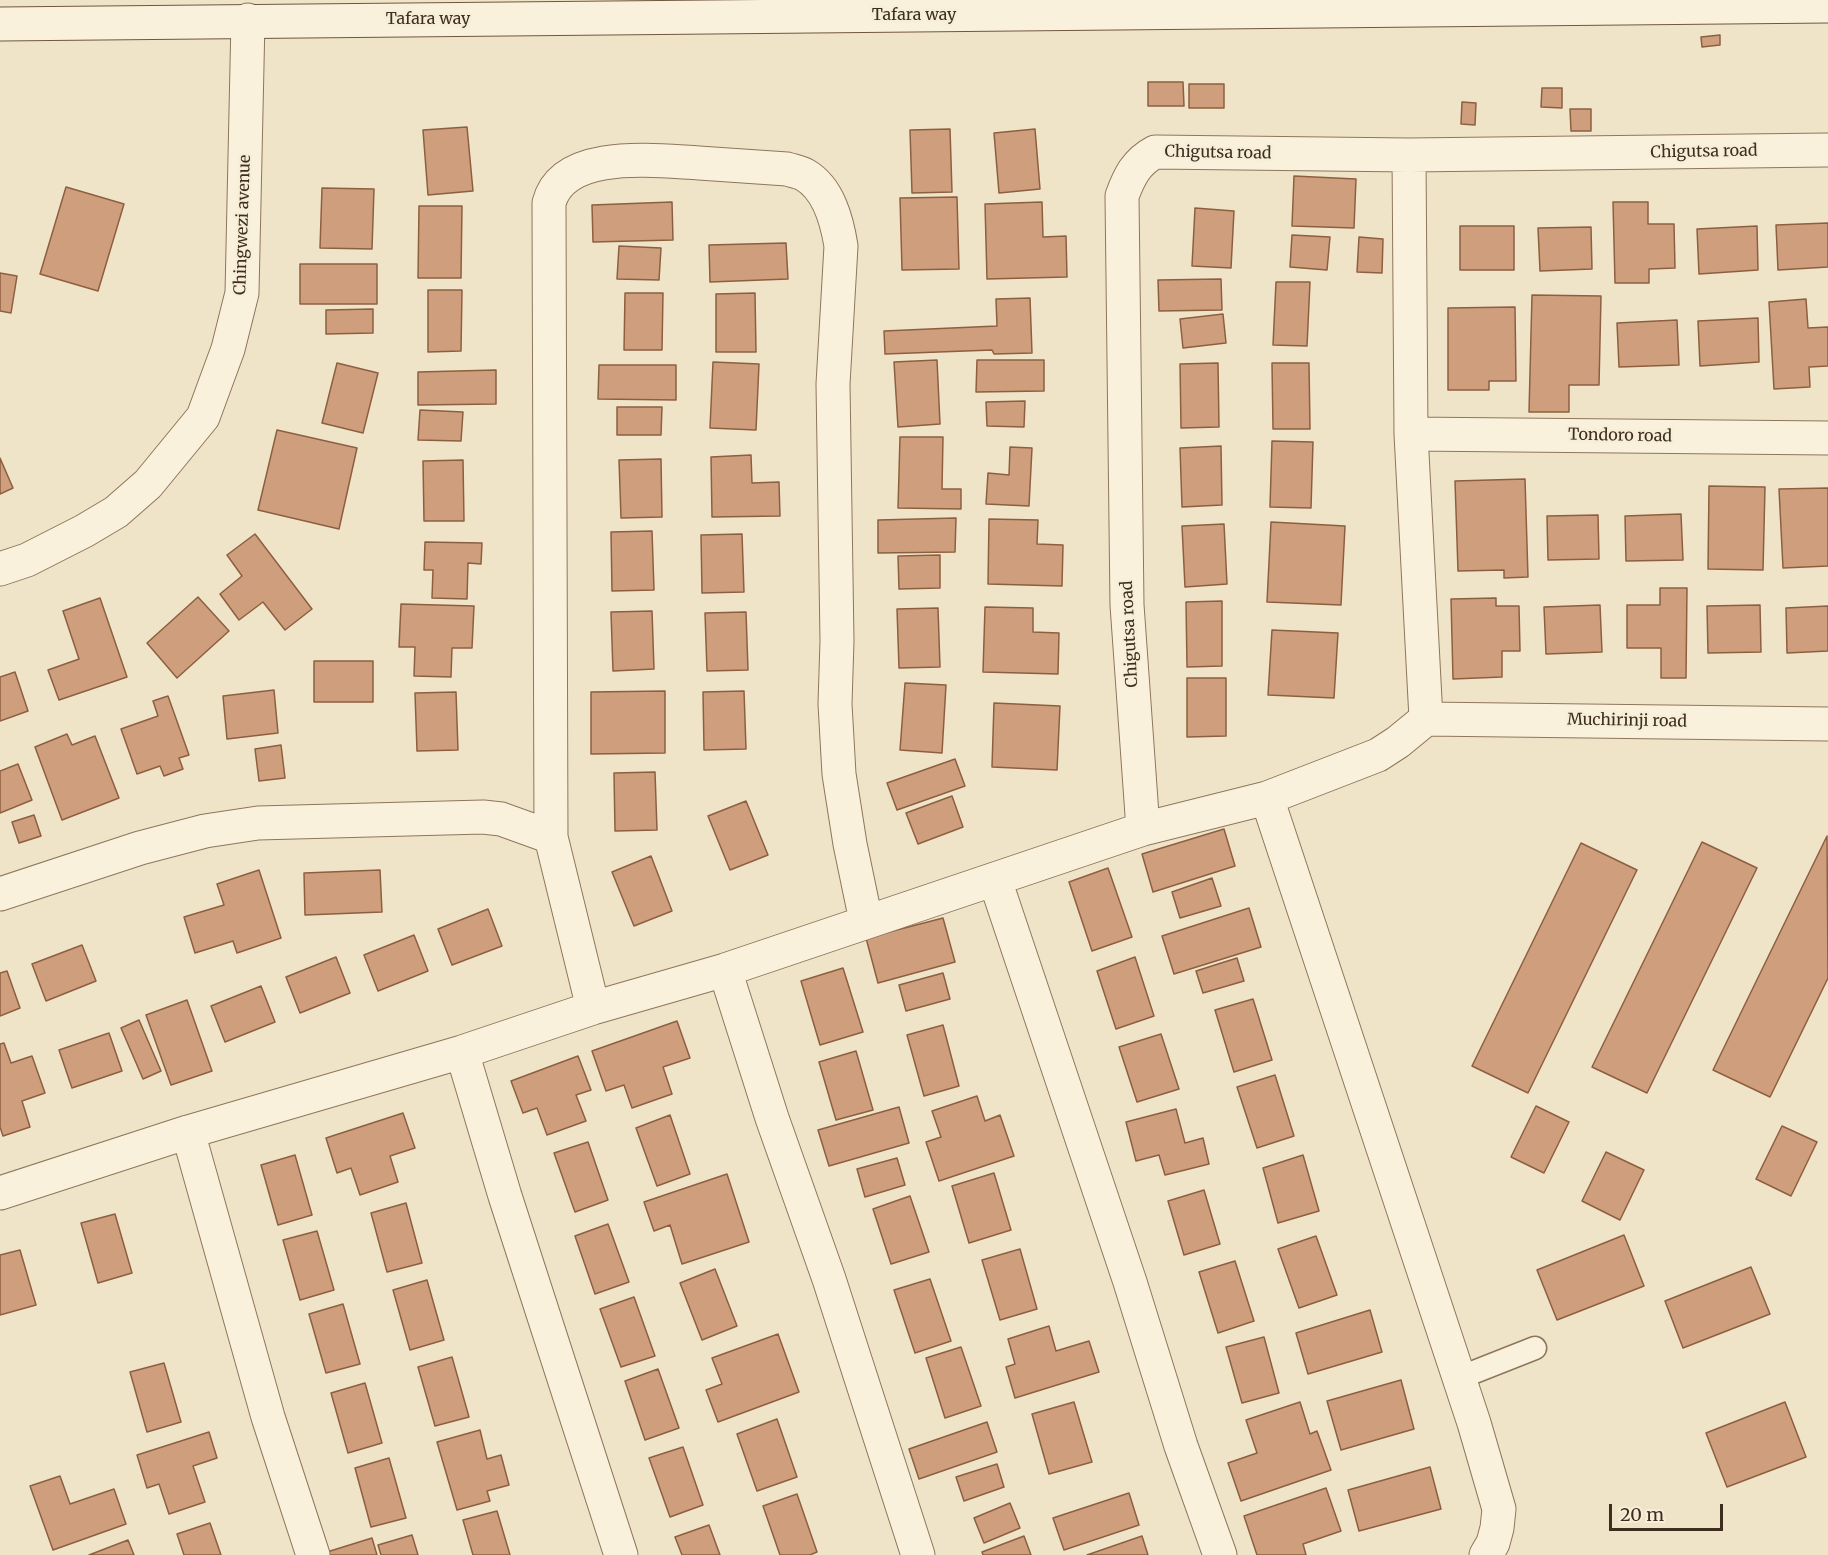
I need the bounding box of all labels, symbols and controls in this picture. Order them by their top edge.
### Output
street label: Tafara way [872,5,956,25]
street label: Tafara way [386,9,470,29]
street label: Chigutsa road [1650,141,1758,163]
street label: Chigutsa road [1164,142,1272,164]
street label: Chingwezi avenue [231,154,255,296]
street label: Tondoro road [1568,425,1672,447]
street label: Chigutsa road [1118,580,1142,688]
street label: Muchirinji road [1567,710,1687,732]
scale bar [1612,1492,1726,1530]
text: 20 m [1620,1503,1664,1526]

